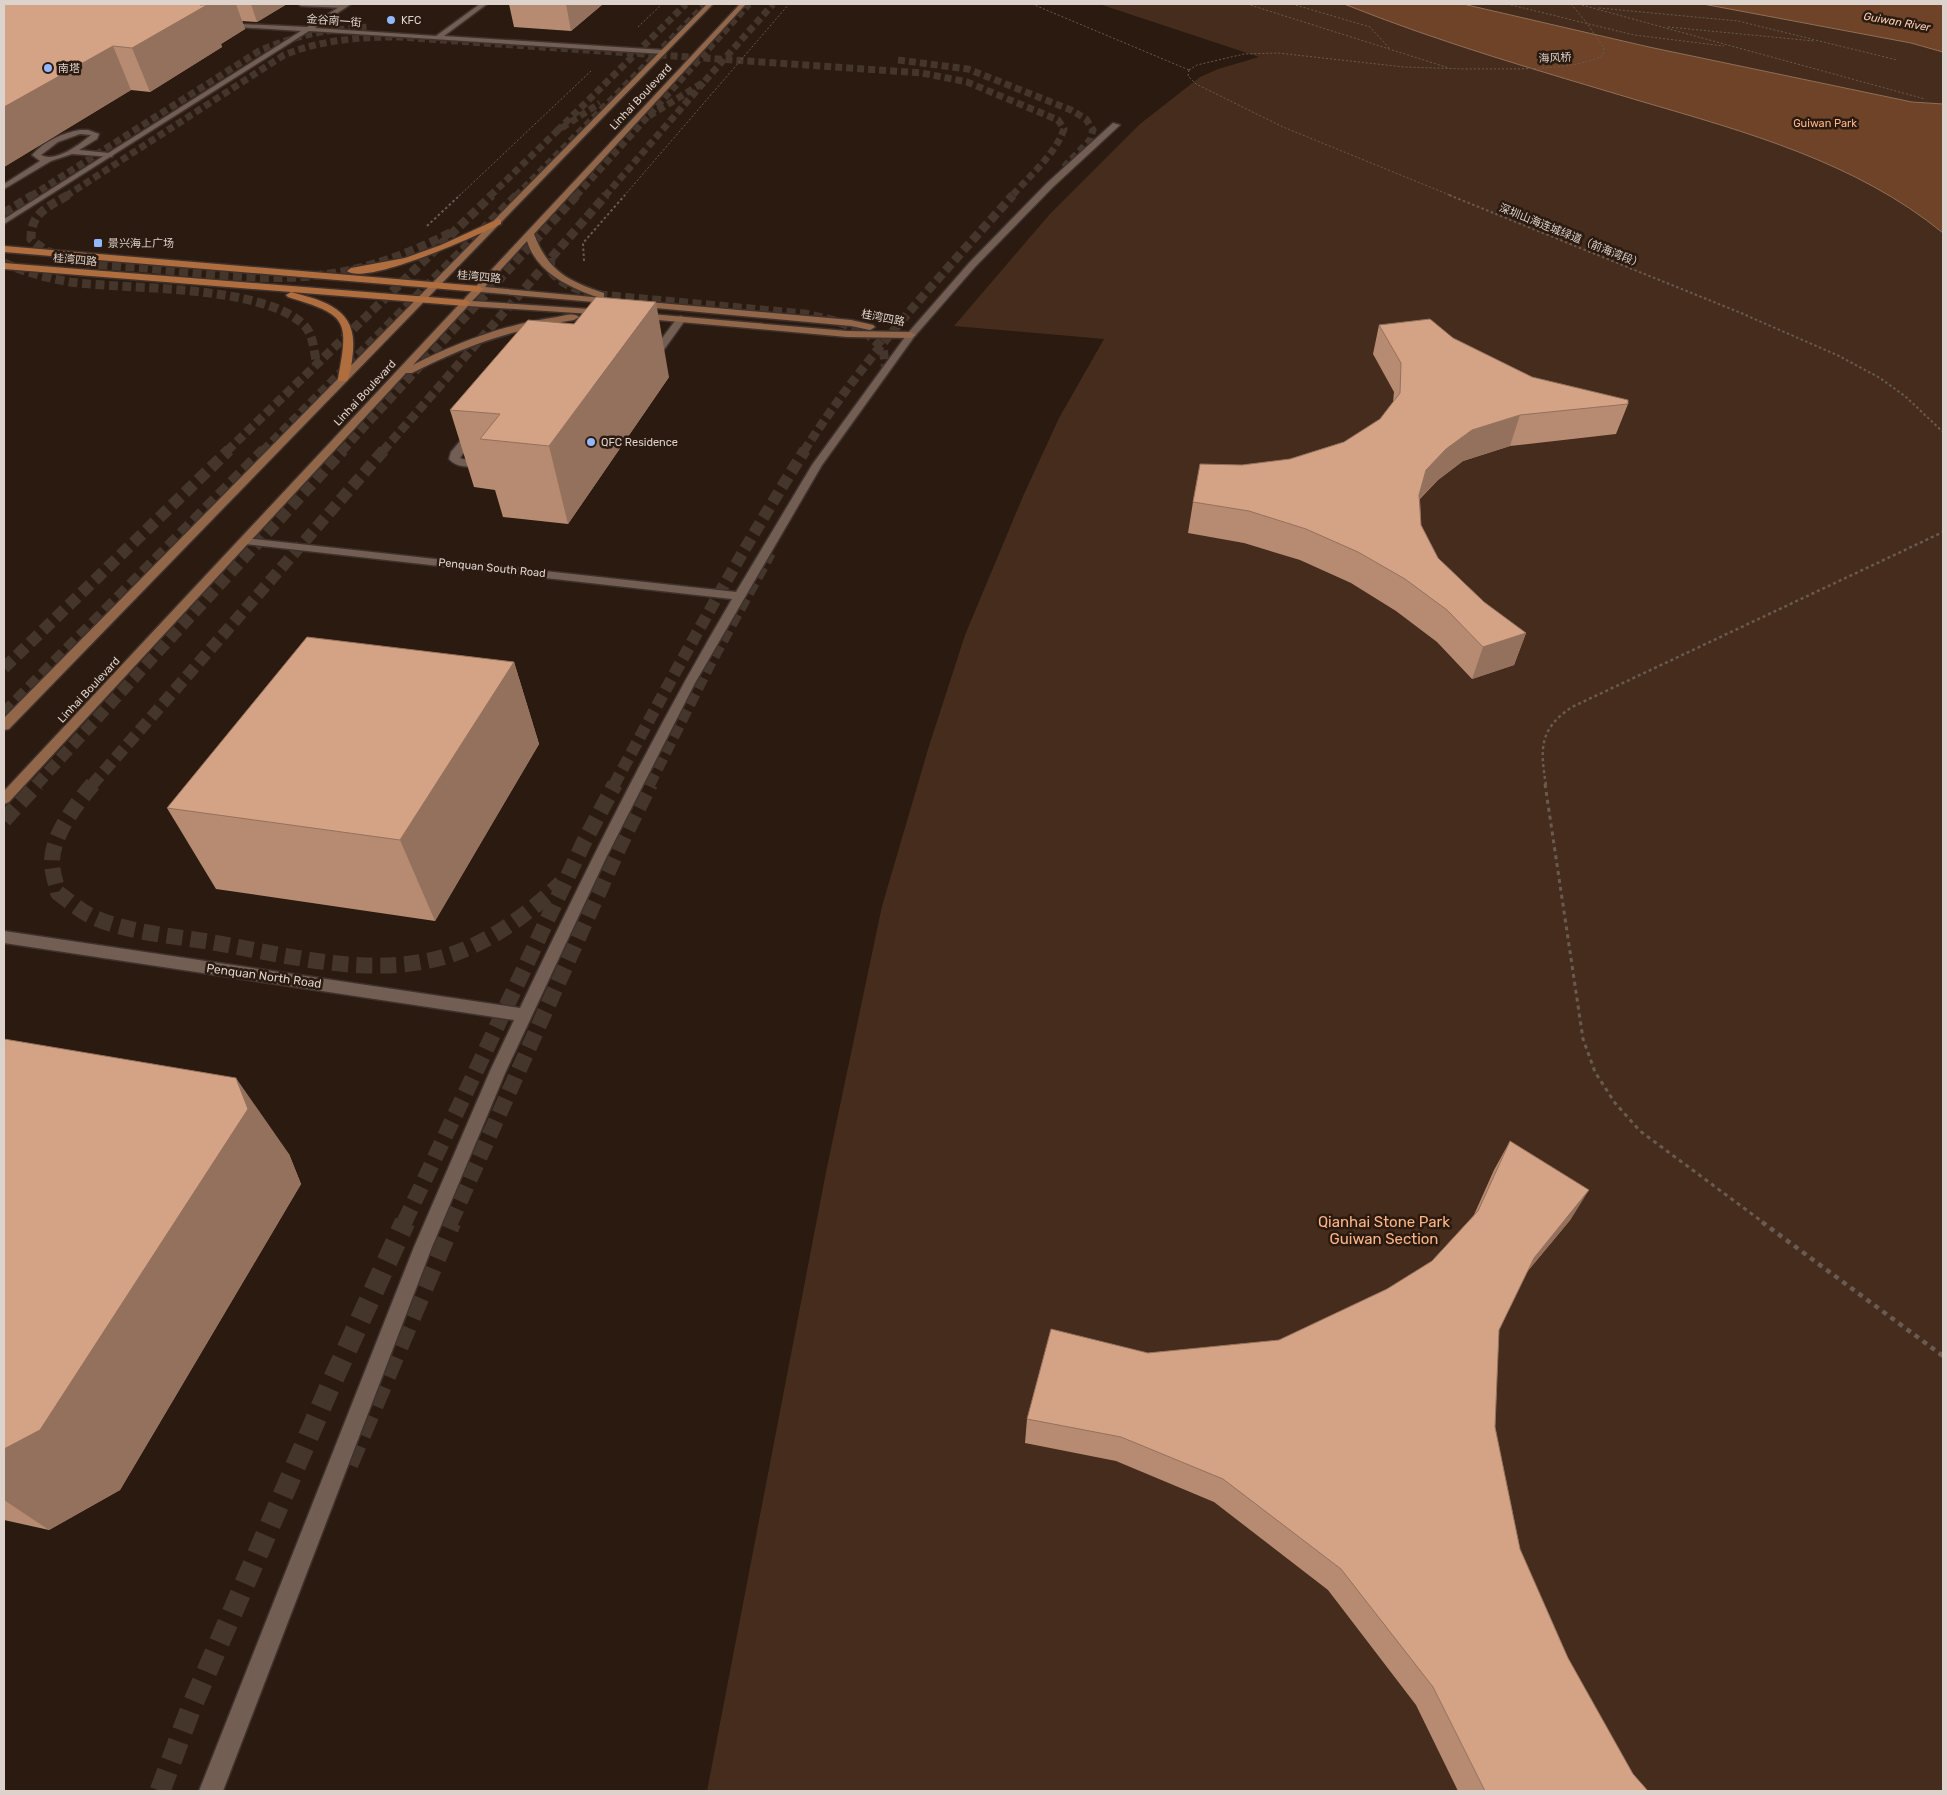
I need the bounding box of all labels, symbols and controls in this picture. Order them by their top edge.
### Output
water label: Guiwan River [1863,10,1932,34]
street label: 金谷南一街 [306,13,362,29]
marker: KFC [385,14,397,26]
place label: KFC [401,14,421,27]
street label: 海风桥 [1538,51,1572,65]
street label: Linhai Boulevard [607,61,675,133]
marker: 南塔 [42,62,54,74]
place label: 南塔 [58,62,80,75]
park label: Guiwan Park [1793,117,1857,130]
street label: 深圳山海连城绿道（前海湾段） [1497,201,1645,271]
marker: 景兴海上广场 [92,237,104,249]
place label: 景兴海上广场 [108,237,174,250]
street label: 桂湾四路 [53,252,97,268]
street label: 桂湾四路 [457,269,501,285]
street label: 桂湾四路 [860,307,906,329]
street label: Linhai Boulevard [331,357,399,429]
marker: QFC Residence [585,436,597,448]
place label: QFC Residence [601,436,678,449]
street label: Penquan South Road [438,556,546,580]
street label: Linhai Boulevard [55,654,123,726]
street label: Penquan North Road [206,961,322,991]
park label: Qianhai Stone Park Guiwan Section [1318,1213,1450,1248]

